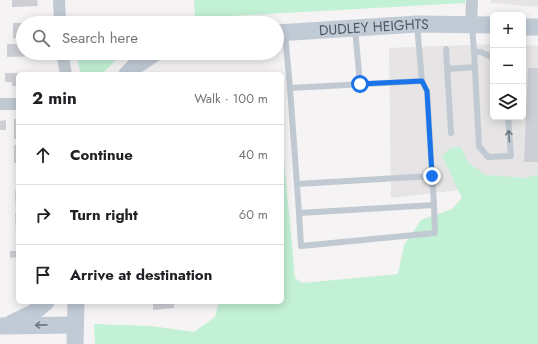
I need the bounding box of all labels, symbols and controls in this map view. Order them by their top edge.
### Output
map controls [490,12,526,120]
button: + [490,12,526,48]
street label: DUDLEY HEIGHTS [318,14,429,40]
search box [16,16,284,60]
icon: search [30,27,52,49]
text: Search here [62,27,138,49]
button: − [490,48,526,84]
route start [351,75,369,93]
button: layers [490,84,526,120]
text: 2 min [32,86,77,110]
text: Walk · 100 m [194,89,268,108]
one-way arrow [506,130,513,143]
icon: ahead [32,144,54,166]
text: Continue [70,144,133,166]
text: 40 m [239,145,268,164]
route end [423,167,441,185]
icon: right [32,204,54,226]
text: Turn right [70,204,138,226]
text: 60 m [239,205,268,224]
icon: arrive [32,264,54,286]
text: Arrive at destination [70,264,212,286]
one-way arrow [35,321,48,329]

